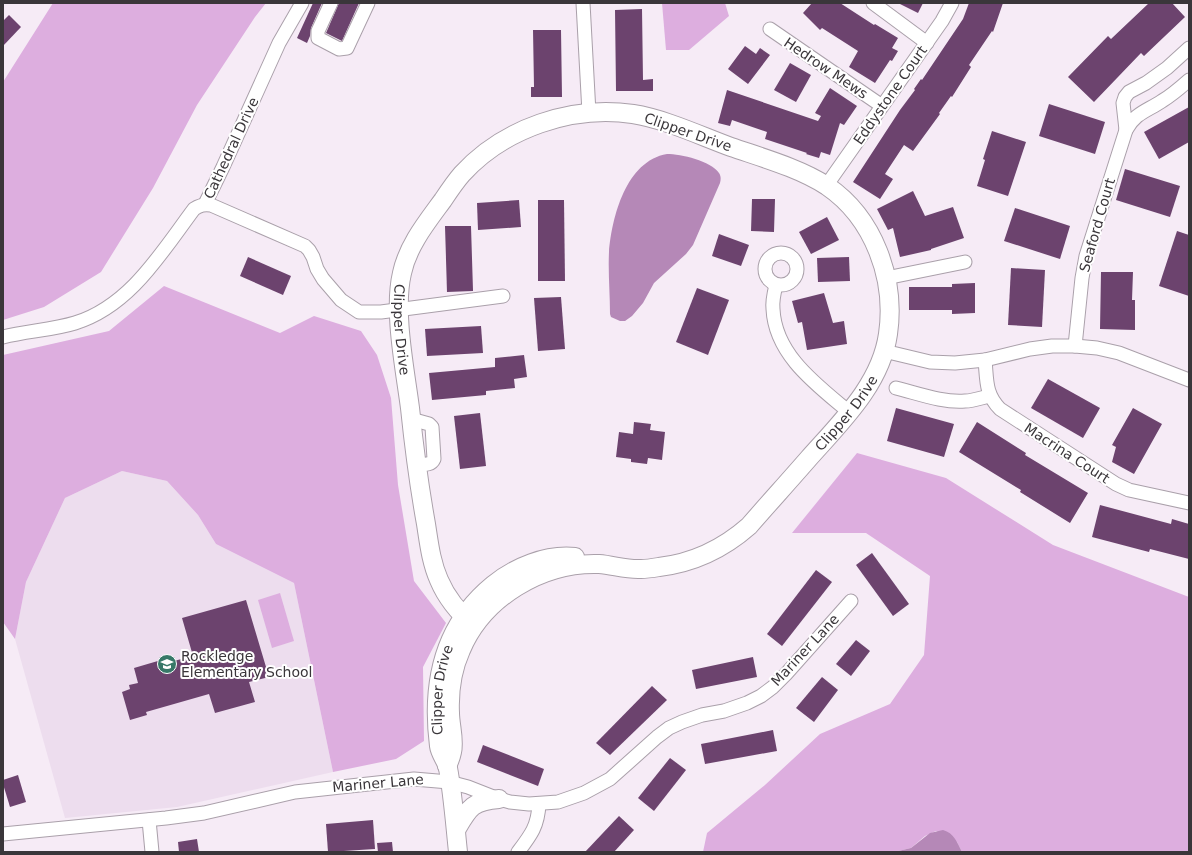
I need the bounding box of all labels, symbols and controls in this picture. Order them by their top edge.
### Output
street label: Hedrow Mews [781,34,871,102]
street label: Eddystone Court [850,42,930,147]
street label: Cathedral Drive [200,95,262,201]
street label: Clipper Drive [642,110,734,154]
street label: Seaford Court [1076,176,1118,274]
street label: Clipper Drive [391,283,413,376]
street label: Clipper Drive [812,372,881,454]
street label: Macrina Court [1021,420,1113,487]
street label: Mariner Lane [768,611,842,689]
street label: Clipper Drive [429,642,456,736]
place label: Rockledge Elementary School [181,648,313,680]
school or university icon: Rockledge Elementary School [156,653,178,675]
street label: Mariner Lane [332,771,424,795]

